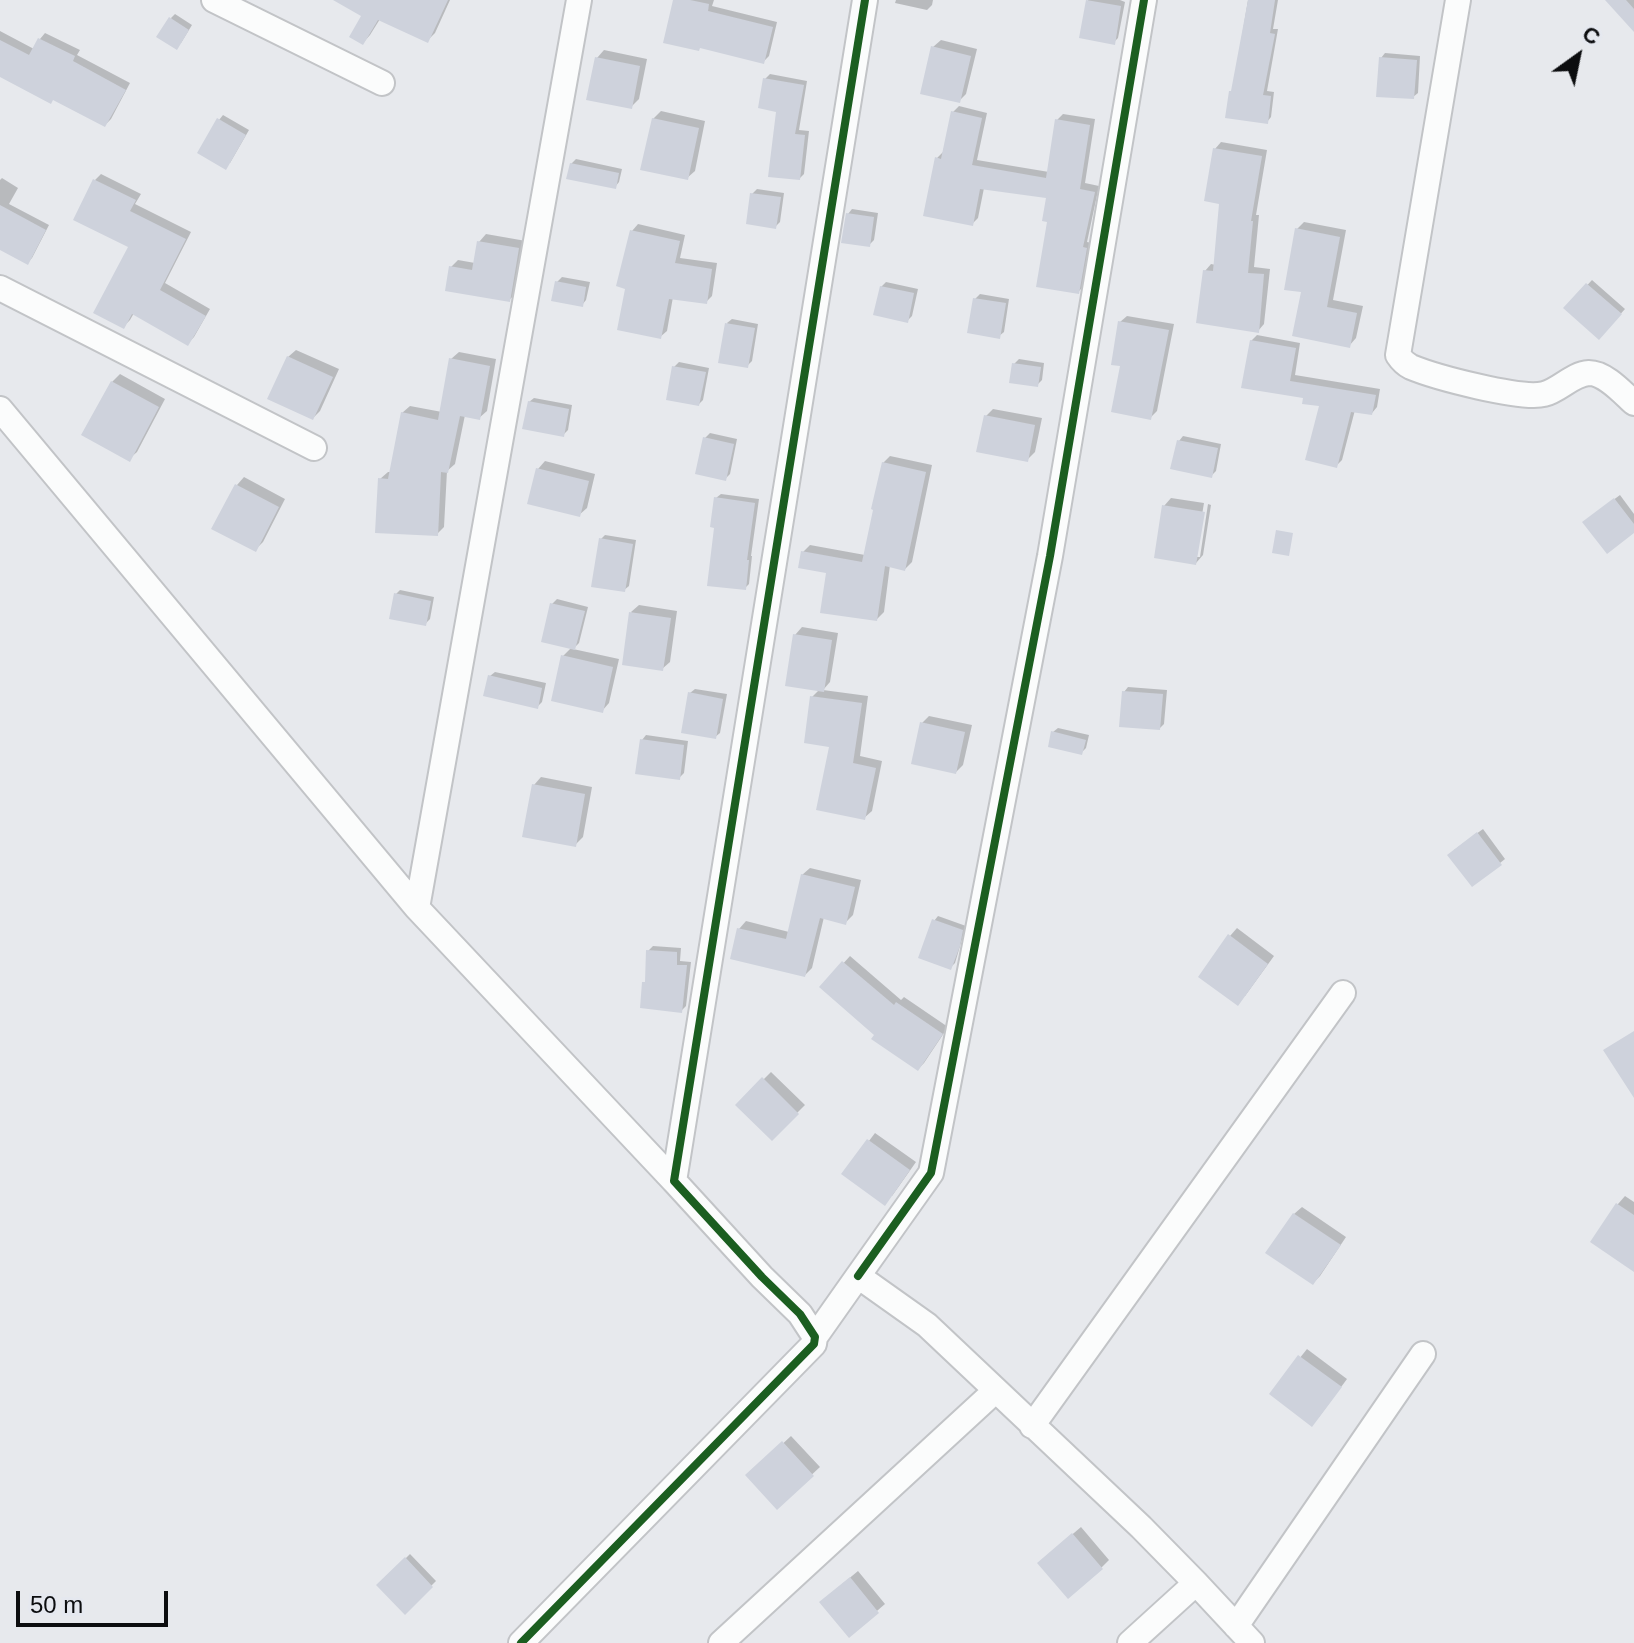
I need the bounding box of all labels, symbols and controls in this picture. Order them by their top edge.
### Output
north arrow [1538,16,1618,96]
text: С [1578,21,1605,50]
scale bar [20,1575,172,1625]
text: 50 m [30,1591,83,1618]

